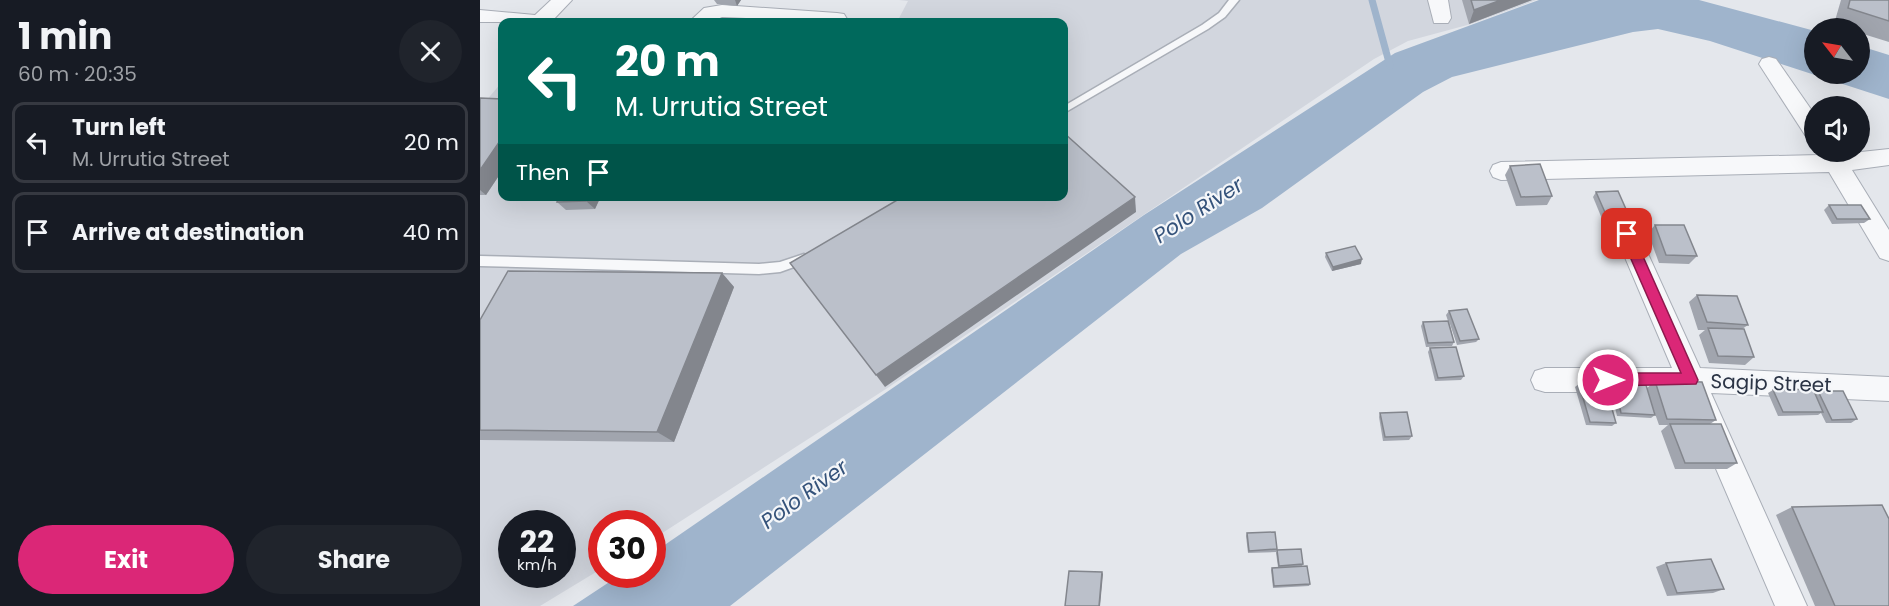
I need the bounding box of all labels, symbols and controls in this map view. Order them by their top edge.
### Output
text: 1 min [18,11,112,62]
north arrow [1804,18,1870,84]
map controls [1804,18,1870,162]
button: close [399,20,462,83]
text: 20 m [615,32,720,91]
icon: left [516,42,594,120]
text: 60 m · 20:35 [18,60,137,88]
text: M. Urrutia Street [615,88,828,125]
button: sound [1804,96,1870,162]
text: Turn left [72,112,166,143]
icon: left [21,126,54,159]
text: 20 m [404,127,459,158]
text: M. Urrutia Street [72,145,230,173]
icon: arrive [582,156,615,189]
text: Then [516,157,570,188]
water label: Polo River [1148,170,1249,250]
pin [1601,208,1652,259]
icon: arrive [21,216,54,249]
text: Arrive at destination [72,217,304,248]
text: 40 m [403,217,459,248]
icon: arrive [1610,217,1643,250]
position arrow [1576,348,1640,412]
street label: Sagip Street [1710,367,1832,399]
water label: Polo River [755,452,854,535]
speed limit sign: 30 [588,510,666,588]
text: 22 [520,520,554,563]
button: Exit [18,525,234,594]
button: Share [246,525,462,594]
text: km/h [517,554,557,575]

